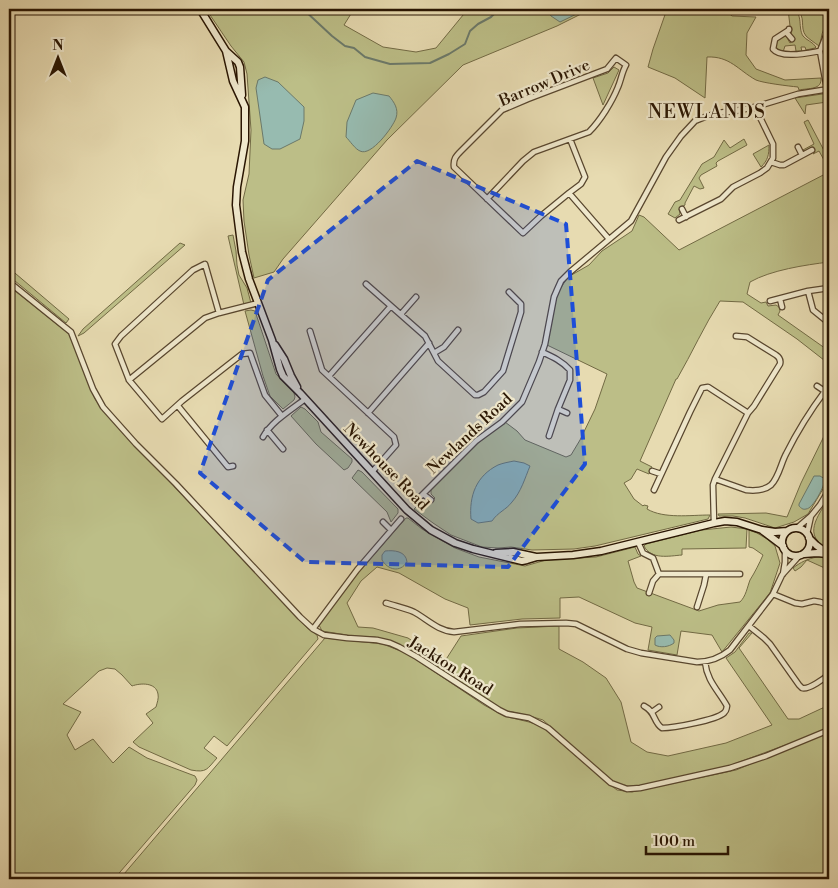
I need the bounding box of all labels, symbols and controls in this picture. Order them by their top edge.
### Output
north arrow [32,32,82,82]
text: N [52,37,64,55]
street label: Barrow Drive [495,55,593,111]
district label: NEWLANDS [648,100,766,124]
street label: Newlands Road [423,389,517,478]
street label: Newhouse Road [340,419,433,515]
street label: Jackton Road [404,631,496,700]
scale bar [646,823,728,855]
text: 100 m [653,832,695,851]

